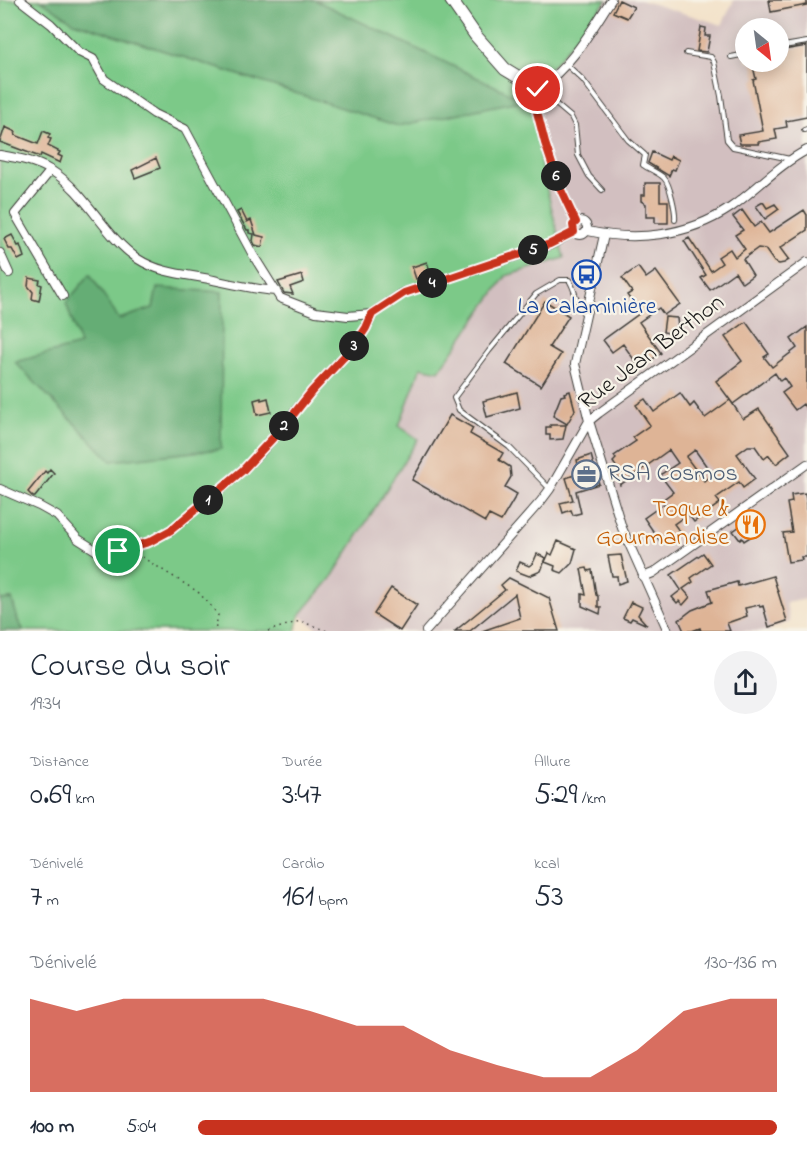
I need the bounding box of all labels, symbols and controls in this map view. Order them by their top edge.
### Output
north arrow [735,18,789,72]
map controls [735,18,789,72]
pin [512,63,563,114]
icon: check [521,72,554,105]
pin: 6 [541,161,571,191]
text: 6 [552,164,560,188]
pin: 5 [518,235,548,265]
text: 5 [528,238,538,262]
bus stop icon: La Calaminière [571,258,603,290]
pin: 4 [417,268,447,298]
text: 4 [429,271,435,295]
street label: Rue Jean Berthon [572,286,732,420]
place label: La Calaminière [517,290,657,325]
pin: 3 [339,331,369,361]
text: 3 [351,334,357,358]
pin: 2 [269,411,299,441]
text: 2 [280,414,288,438]
place label: RSA Cosmos [607,457,738,492]
office icon: RSA Cosmos [570,458,602,490]
pin: 1 [193,485,223,515]
text: 1 [205,488,211,512]
place label: Toque & Gourmandise [596,493,729,556]
restaurant icon: Toque & Gourmandise [734,508,766,540]
pin [92,525,143,576]
icon: arrive [101,534,134,567]
text: Course du soir [30,643,230,691]
button: share [714,651,777,714]
text: 19:34 [30,690,61,719]
text: Distance [30,750,89,774]
text: Durée [282,750,322,774]
text: Allure [534,750,570,774]
text: 0.69 [30,774,71,818]
text: 3:47 [282,774,322,818]
text: 5:29 [534,774,578,818]
text: km [71,787,95,811]
text: /km [578,787,606,811]
text: Dénivelé [30,852,83,876]
text: Cardio [282,852,325,876]
text: kcal [534,852,559,876]
text: 7 [30,876,42,920]
text: 161 [282,876,314,920]
text: 53 [534,876,564,920]
text: m [42,889,59,913]
text: bpm [314,889,348,913]
text: Dénivelé [30,949,97,978]
text: 130–136 m [704,949,777,978]
text: 100 m [30,1113,74,1142]
text: 5:04 [126,1113,156,1142]

